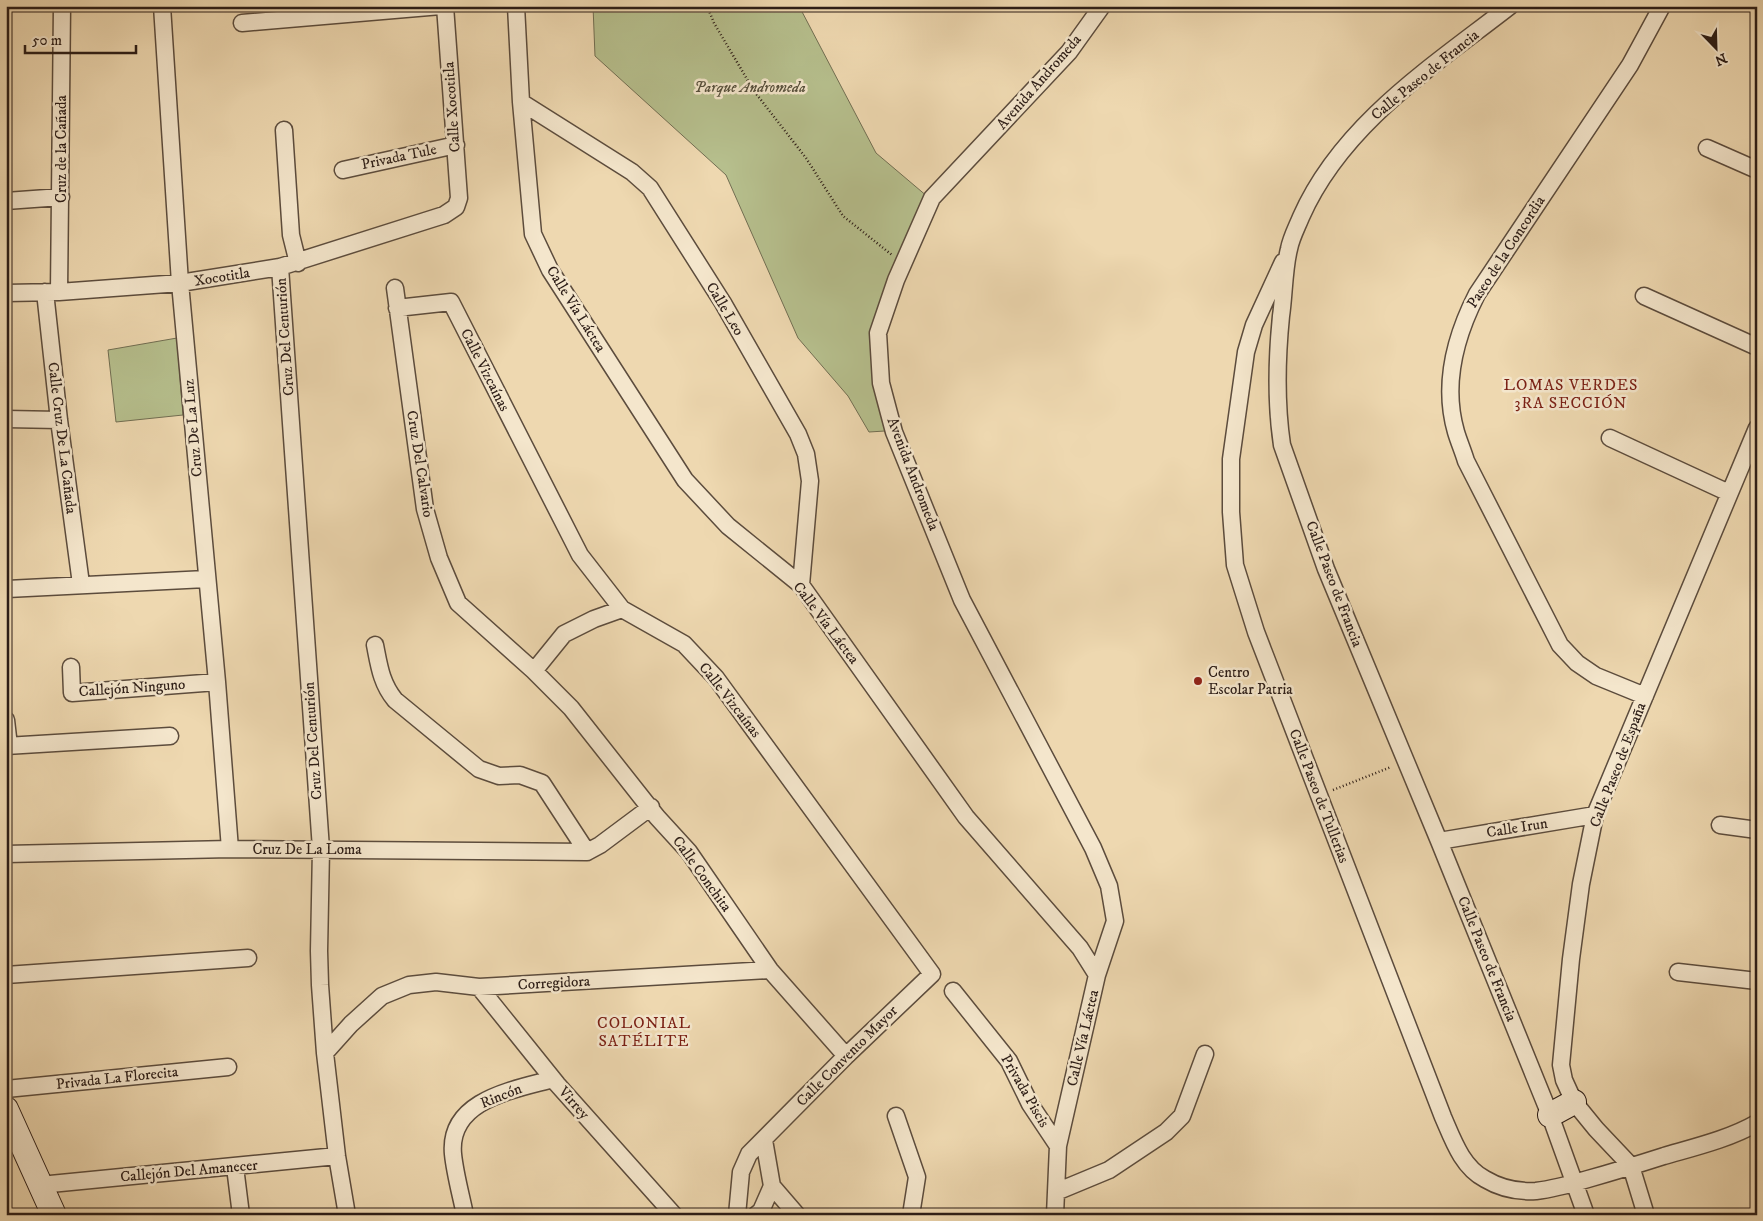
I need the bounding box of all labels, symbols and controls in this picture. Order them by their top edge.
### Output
scale bar [25,22,136,54]
north arrow [1690,22,1740,72]
street label: Calle Paseo de Francia [1367,25,1483,124]
street label: Avenida Andromeda [993,30,1086,133]
text: 50 m [32,31,62,50]
text: N [1711,49,1729,70]
street label: Calle Xocotitla [439,60,465,153]
park label: Parque Andromeda [694,78,806,97]
street label: Cruz de la Cañada [52,94,71,203]
street label: Privada Tule [360,140,438,174]
street label: Paseo de la Concordia [1463,192,1550,312]
street label: Calle Vía Láctea [542,262,610,356]
street label: Xocotitla [193,263,252,291]
street label: Cruz Del Centurión [271,277,299,397]
street label: Calle Leo [702,279,748,339]
street label: Calle Vizcaínas [456,325,514,415]
street label: Calle Cruz De La Cañada [43,361,81,516]
district label: LOMAS VERDES 3RA SECCIÓN [1504,375,1638,413]
street label: Cruz De La Luz [179,378,207,478]
street label: Cruz Del Calvario [402,409,438,519]
street label: Avenida Andromeda [883,415,944,534]
street label: Calle Paseo de Francia [1301,518,1367,650]
street label: Calle Vía Láctea [789,578,864,668]
street label: Calle Vizcaínas [695,659,765,741]
place label: Centro Escolar Patria [1208,663,1293,699]
street label: Callejón Ninguno [78,675,186,701]
marker: Centro Escolar Patria [1192,675,1204,687]
street label: Cruz Del Centurión [299,681,327,801]
street label: Calle Paseo de España [1585,699,1651,830]
street label: Calle Paseo de Tullerias [1285,726,1353,866]
street label: Calle Irun [1485,814,1549,842]
street label: Calle Conchita [668,832,736,916]
street label: Cruz De La Loma [252,840,362,859]
street label: Calle Paseo de Francia [1453,894,1521,1025]
street label: Corregidora [517,972,591,994]
street label: Calle Vía Láctea [1063,987,1103,1088]
street label: Calle Convento Mayor [792,1001,902,1111]
district label: COLONIAL SATÉLITE [597,1013,691,1051]
street label: Privada Piscis [996,1051,1054,1131]
street label: Privada La Florecita [55,1062,180,1094]
street label: Rincón [477,1079,525,1113]
street label: Virrey [554,1082,594,1124]
street label: Callejón Del Amanecer [119,1155,259,1186]

